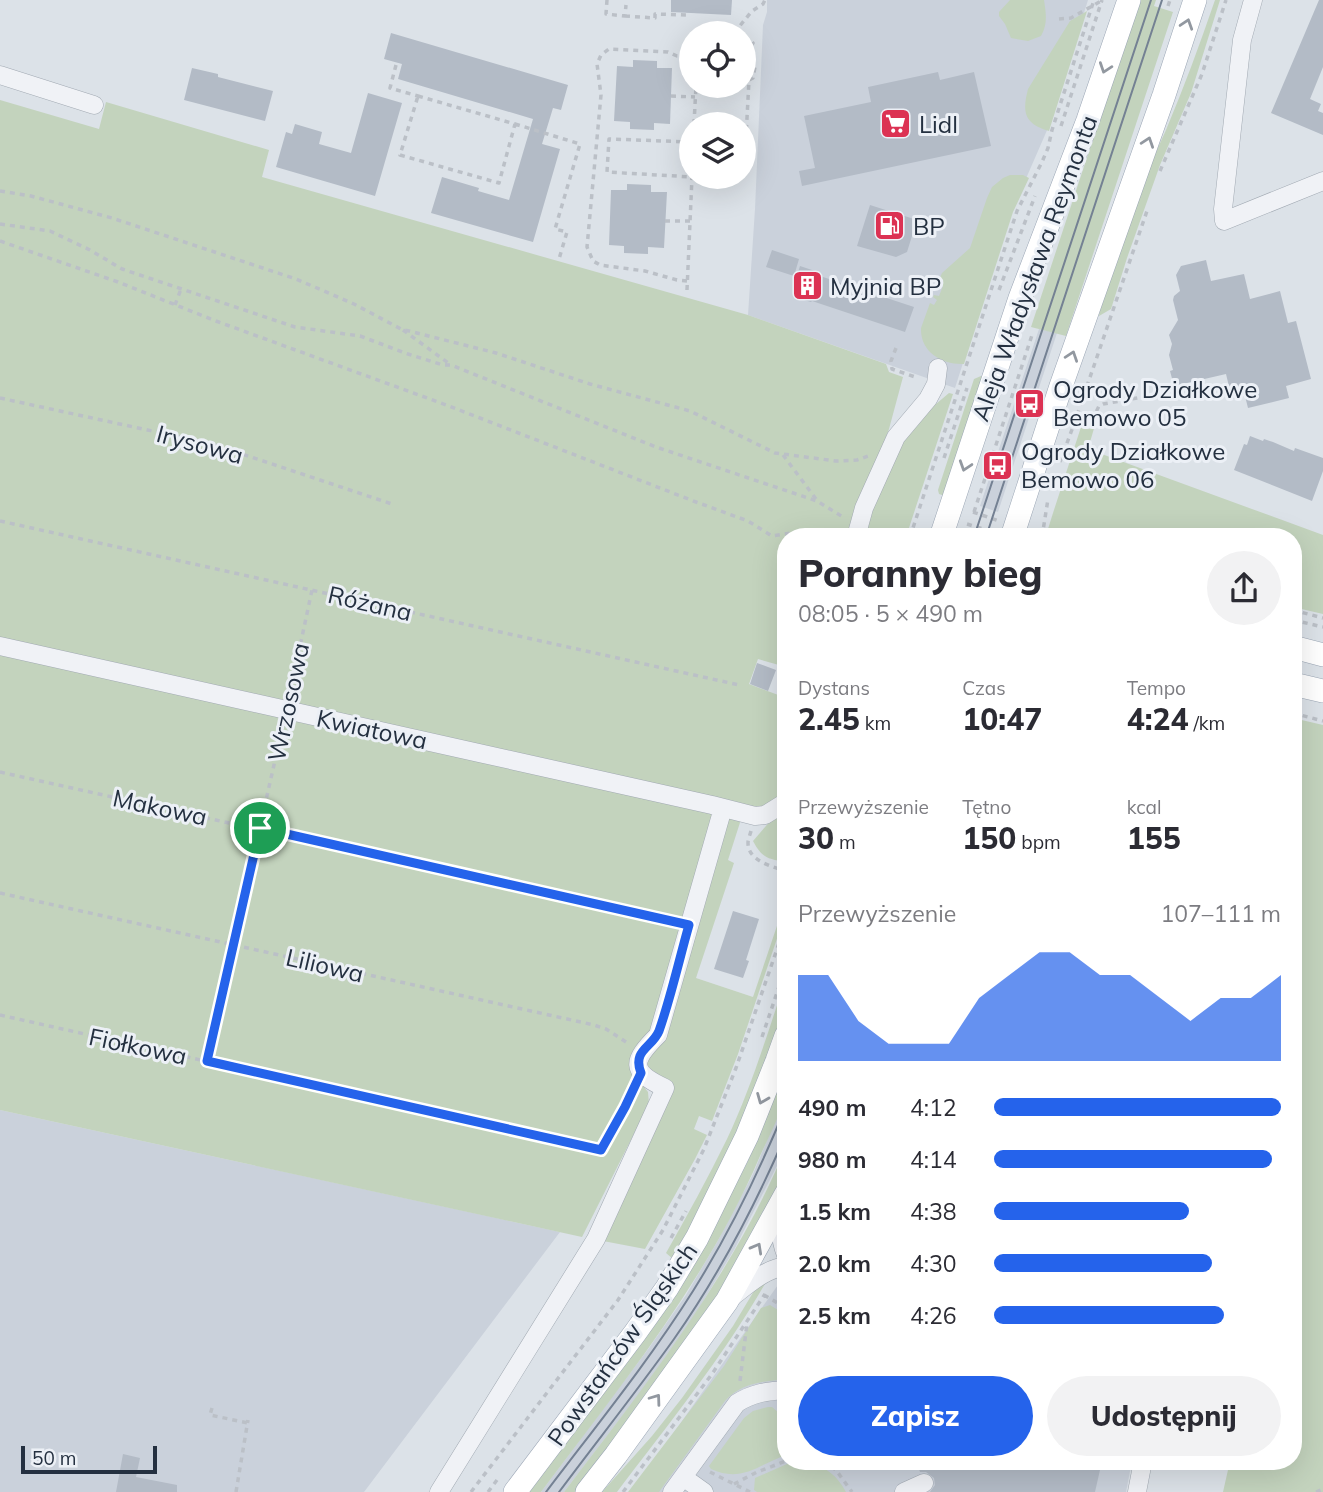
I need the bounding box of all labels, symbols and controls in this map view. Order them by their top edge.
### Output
one-way arrow [1179,19,1194,31]
map controls [679,21,756,189]
button: locate [679,21,756,98]
one-way arrow [1099,61,1113,73]
supermarket icon: Lidl [879,107,913,141]
place label: Lidl [919,109,958,139]
street label: Aleja Władysława Reymonta [965,111,1103,425]
button: layers [679,112,756,189]
one-way arrow [1140,136,1154,148]
fuel station icon: BP [873,209,907,243]
place label: BP [913,211,945,241]
building icon: Myjnia BP [790,269,824,303]
place label: Myjnia BP [830,271,941,301]
one-way arrow [1064,351,1078,363]
place label: Ogrody Działkowe Bemowo 05 [1053,374,1257,432]
bus stop icon: Ogrody Działkowe Bemowo 05 [1013,386,1047,420]
street label: Irysowa [153,418,247,470]
place label: Ogrody Działkowe Bemowo 06 [1021,436,1225,494]
bus stop icon: Ogrody Działkowe Bemowo 06 [981,448,1015,482]
one-way arrow [958,460,973,472]
text: Poranny bieg [798,549,1042,597]
button: share [1207,551,1281,625]
street label: Różana [325,579,415,627]
text: 08:05 · 5 × 490 m [798,599,983,628]
street label: Wrzosowa [261,640,315,764]
text: Dystans [798,676,870,700]
text: Czas [962,676,1006,700]
text: Tempo [1127,676,1186,700]
text: 2.45 [798,700,860,738]
text: 10:47 [962,700,1042,738]
text: 4:24 [1127,700,1188,738]
street label: Kwiatowa [314,703,430,755]
text: km [860,711,891,735]
text: /km [1188,711,1225,735]
street label: Makowa [110,782,210,832]
text: Przewyższenie [798,795,929,819]
text: Tętno [962,795,1011,819]
text: kcal [1127,795,1161,819]
pin [230,798,290,858]
icon: arrive [241,809,279,847]
text: 30 [798,819,834,857]
text: 150 [962,819,1016,857]
text: 155 [1127,819,1181,857]
text: m [834,830,856,854]
text: bpm [1016,830,1061,854]
text: Przewyższenie [798,899,956,928]
text: 107–111 m [1160,899,1281,928]
street label: Liliowa [283,942,367,988]
street label: Fiołkowa [86,1021,190,1071]
one-way arrow [756,1093,770,1105]
text: 490 m [798,1093,866,1122]
text: 4:12 [910,1093,957,1122]
text: 980 m [798,1145,866,1174]
text: 4:14 [910,1145,957,1174]
text: 1.5 km [798,1197,871,1226]
text: 4:38 [910,1197,957,1226]
street label: Powstańców Śląskich [541,1237,703,1451]
one-way arrow [749,1243,762,1255]
text: 2.0 km [798,1249,871,1278]
text: 4:30 [910,1249,957,1278]
text: 2.5 km [798,1301,871,1330]
text: 4:26 [910,1301,957,1330]
button: Zapisz [798,1376,1033,1456]
button: Udostępnij [1047,1376,1281,1456]
one-way arrow [648,1394,660,1407]
scale bar [21,1443,158,1475]
text: 50 m [32,1446,76,1470]

